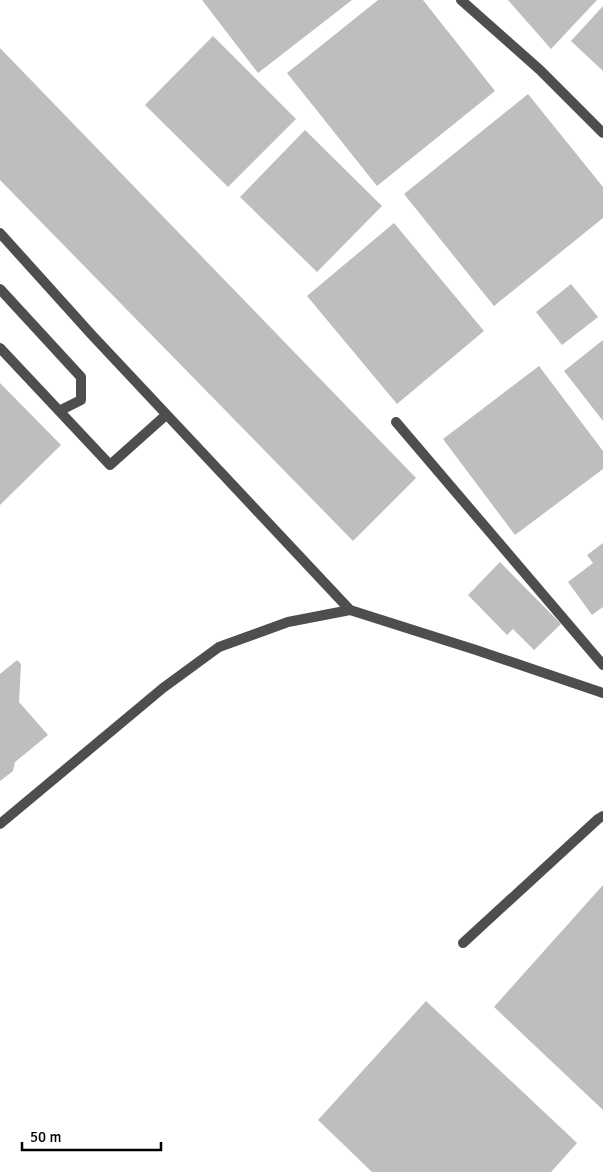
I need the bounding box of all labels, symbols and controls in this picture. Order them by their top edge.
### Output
scale bar [22,1120,161,1152]
text: 50 m [30,1128,61,1146]

